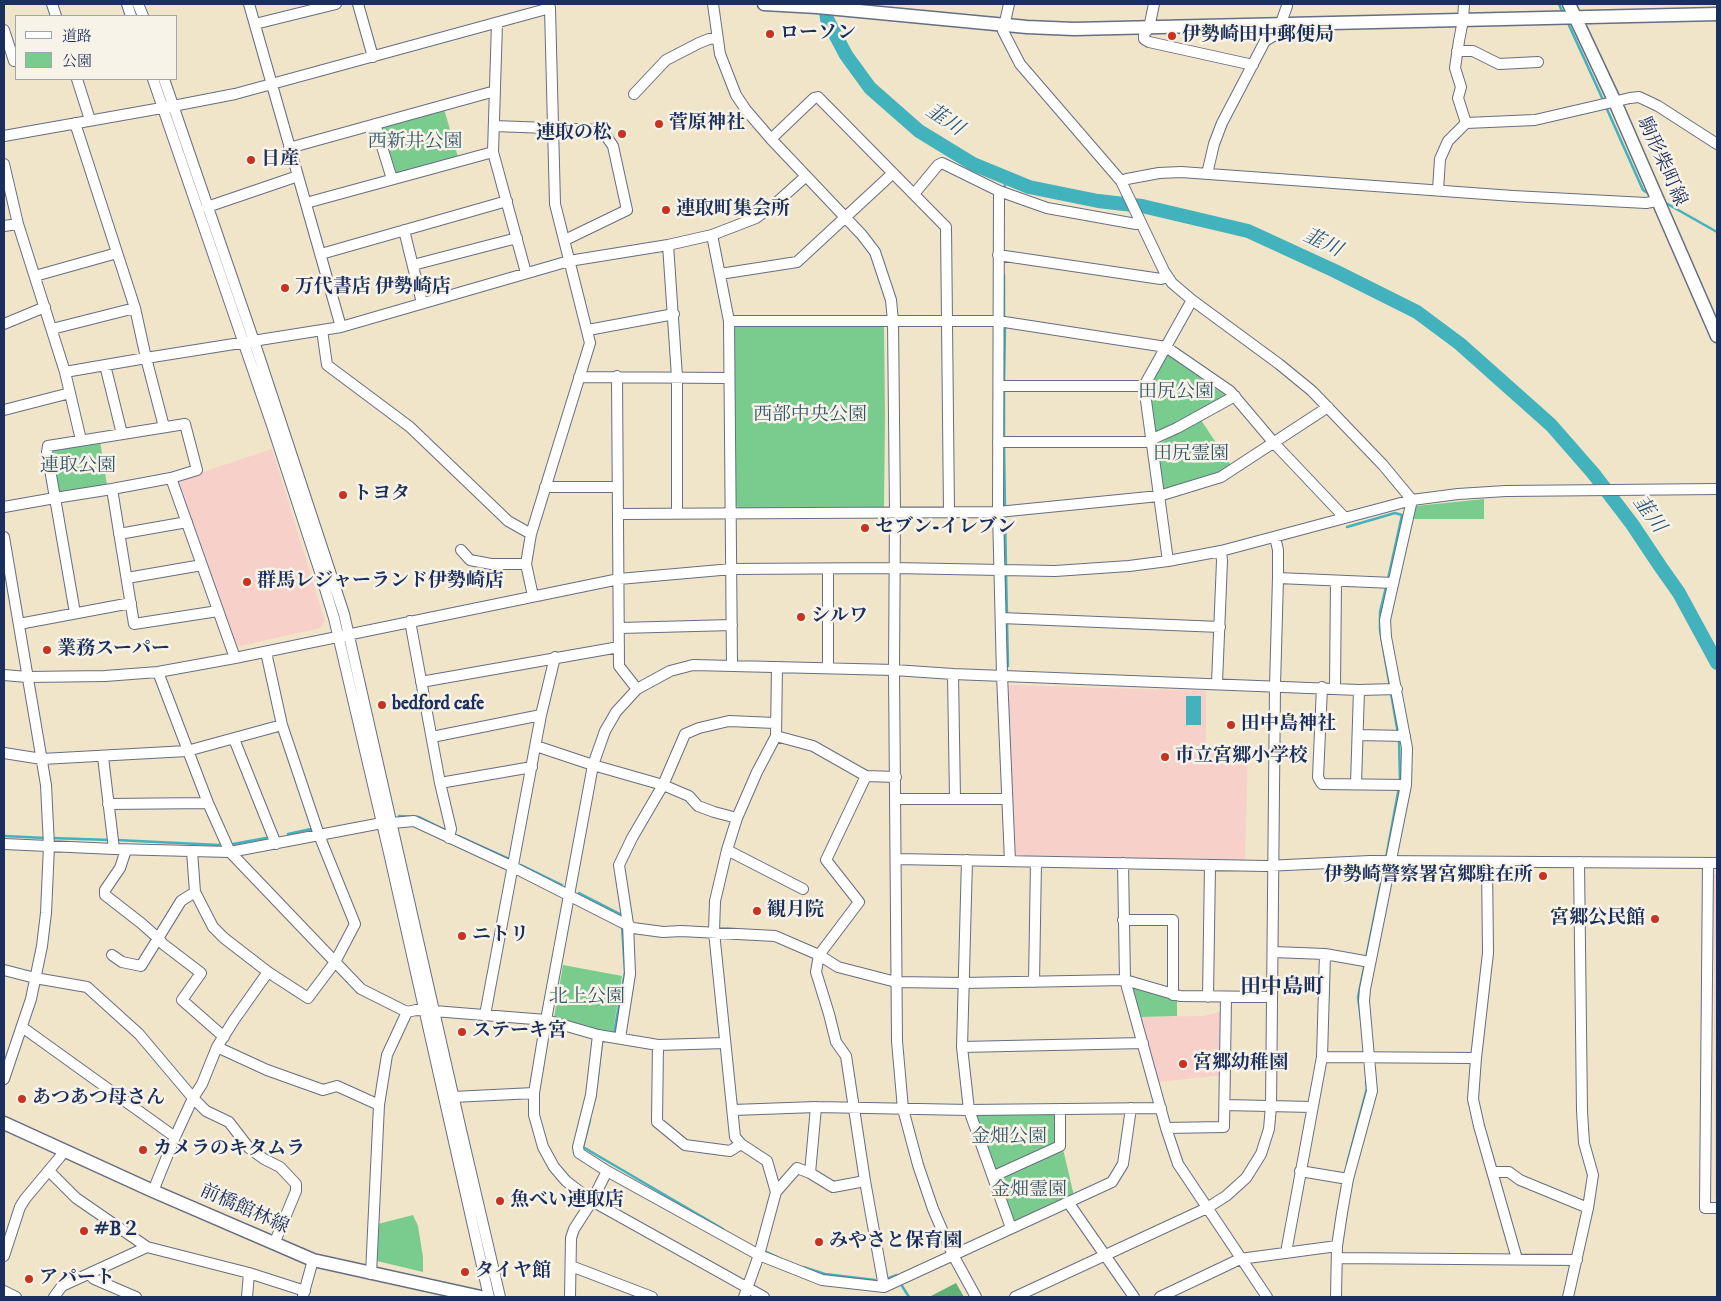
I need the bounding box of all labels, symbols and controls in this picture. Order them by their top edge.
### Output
legend [15,15,178,80]
place label: ローソン [780,23,856,45]
place label: 伊勢崎田中郵便局 [1182,25,1334,47]
text: 道路 [62,27,92,46]
marker: ローソン [764,28,776,40]
marker: 伊勢崎田中郵便局 [1166,30,1178,42]
text: 公園 [62,52,92,71]
water label: 韮川 [921,100,967,142]
place label: 菅原神社 [669,113,745,135]
street label: 駒形柴町線 [1631,114,1691,210]
marker: 菅原神社 [653,118,665,130]
place label: 連取の松 [536,123,612,145]
marker: 連取の松 [616,128,628,140]
park label: 西新井公園 [368,132,462,154]
place label: 日産 [261,149,299,171]
marker: 日産 [245,154,257,166]
place label: 連取町集会所 [676,199,790,221]
marker: 連取町集会所 [660,204,672,216]
water label: 韮川 [1299,224,1345,264]
place label: 万代書店 伊勢崎店 [295,277,451,299]
marker: 万代書店 伊勢崎店 [279,282,291,294]
park label: 田尻公園 [1138,382,1214,404]
park label: 西部中央公園 [753,405,867,427]
park label: 田尻霊園 [1153,444,1229,466]
park label: 連取公園 [40,456,116,478]
place label: トヨタ [353,484,410,506]
marker: トヨタ [337,489,349,501]
water label: 韮川 [1627,492,1669,538]
place label: セブン-イレブン [875,517,1016,539]
marker: セブン-イレブン [859,522,871,534]
place label: 群馬レジャーランド伊勢崎店 [257,571,504,593]
marker: 群馬レジャーランド伊勢崎店 [241,576,253,588]
place label: シルワ [811,606,868,628]
marker: シルワ [795,611,807,623]
place label: 業務スーパー [57,639,170,661]
marker: 業務スーパー [41,644,53,656]
place label: bedford cafe [392,694,484,716]
marker: bedford cafe [376,699,388,711]
place label: 田中島神社 [1241,714,1336,736]
marker: 田中島神社 [1225,719,1237,731]
place label: 市立宮郷小学校 [1175,746,1308,768]
marker: 市立宮郷小学校 [1159,751,1171,763]
place label: 伊勢崎警察署宮郷駐在所 [1324,865,1533,887]
marker: 伊勢崎警察署宮郷駐在所 [1537,870,1549,882]
place label: 観月院 [767,900,824,922]
marker: 観月院 [751,905,763,917]
place label: 宮郷公民館 [1550,908,1645,930]
marker: 宮郷公民館 [1649,913,1661,925]
place label: ニトリ [472,925,529,947]
marker: ニトリ [456,930,468,942]
district label: 田中島町 [1240,976,1324,1002]
park label: 北上公園 [549,987,625,1009]
place label: ステーキ宮 [472,1021,567,1043]
marker: ステーキ宮 [456,1026,468,1038]
place label: 宮郷幼稚園 [1193,1053,1288,1075]
marker: 宮郷幼稚園 [1177,1058,1189,1070]
place label: あつあつ母さん [32,1088,165,1110]
marker: あつあつ母さん [16,1093,28,1105]
park label: 金畑公園 [971,1127,1047,1149]
place label: カメラのキタムラ [153,1139,305,1161]
marker: カメラのキタムラ [137,1144,149,1156]
street label: 前橋館林線 [196,1180,292,1240]
park label: 金畑霊園 [991,1180,1067,1202]
place label: 魚べい連取店 [510,1190,624,1212]
marker: 魚べい連取店 [494,1195,506,1207]
place label: #B２ [94,1220,140,1242]
marker: #B２ [78,1225,90,1237]
place label: みやさと保育園 [829,1231,962,1253]
marker: みやさと保育園 [813,1236,825,1248]
place label: タイヤ館 [475,1261,551,1283]
marker: タイヤ館 [459,1266,471,1278]
place label: アパート [39,1268,115,1290]
marker: アパート [23,1273,35,1285]

